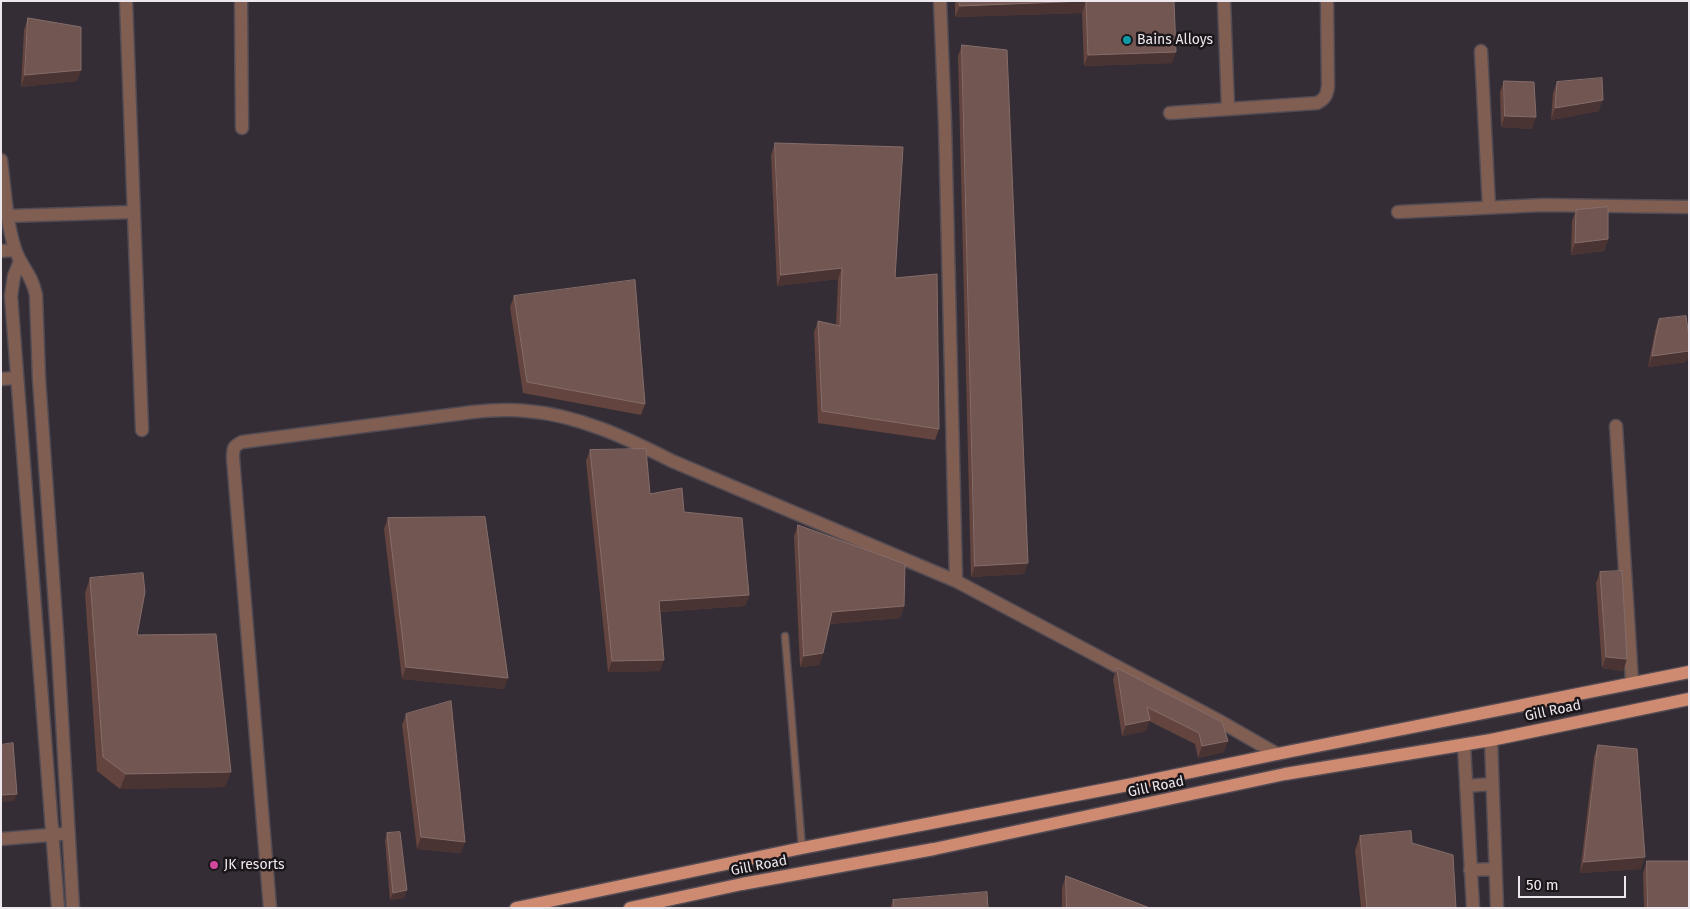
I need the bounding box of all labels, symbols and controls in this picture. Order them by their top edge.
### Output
place label: Bains Alloys [1137,32,1213,48]
marker: Bains Alloys [1121,34,1133,46]
street label: Gill Road [1523,697,1583,725]
street label: Gill Road [1126,773,1186,801]
street label: Gill Road [729,852,789,880]
place label: JK resorts [224,857,285,873]
marker: JK resorts [208,859,220,871]
scale bar [1520,866,1628,898]
text: 50 m [1526,876,1559,894]

